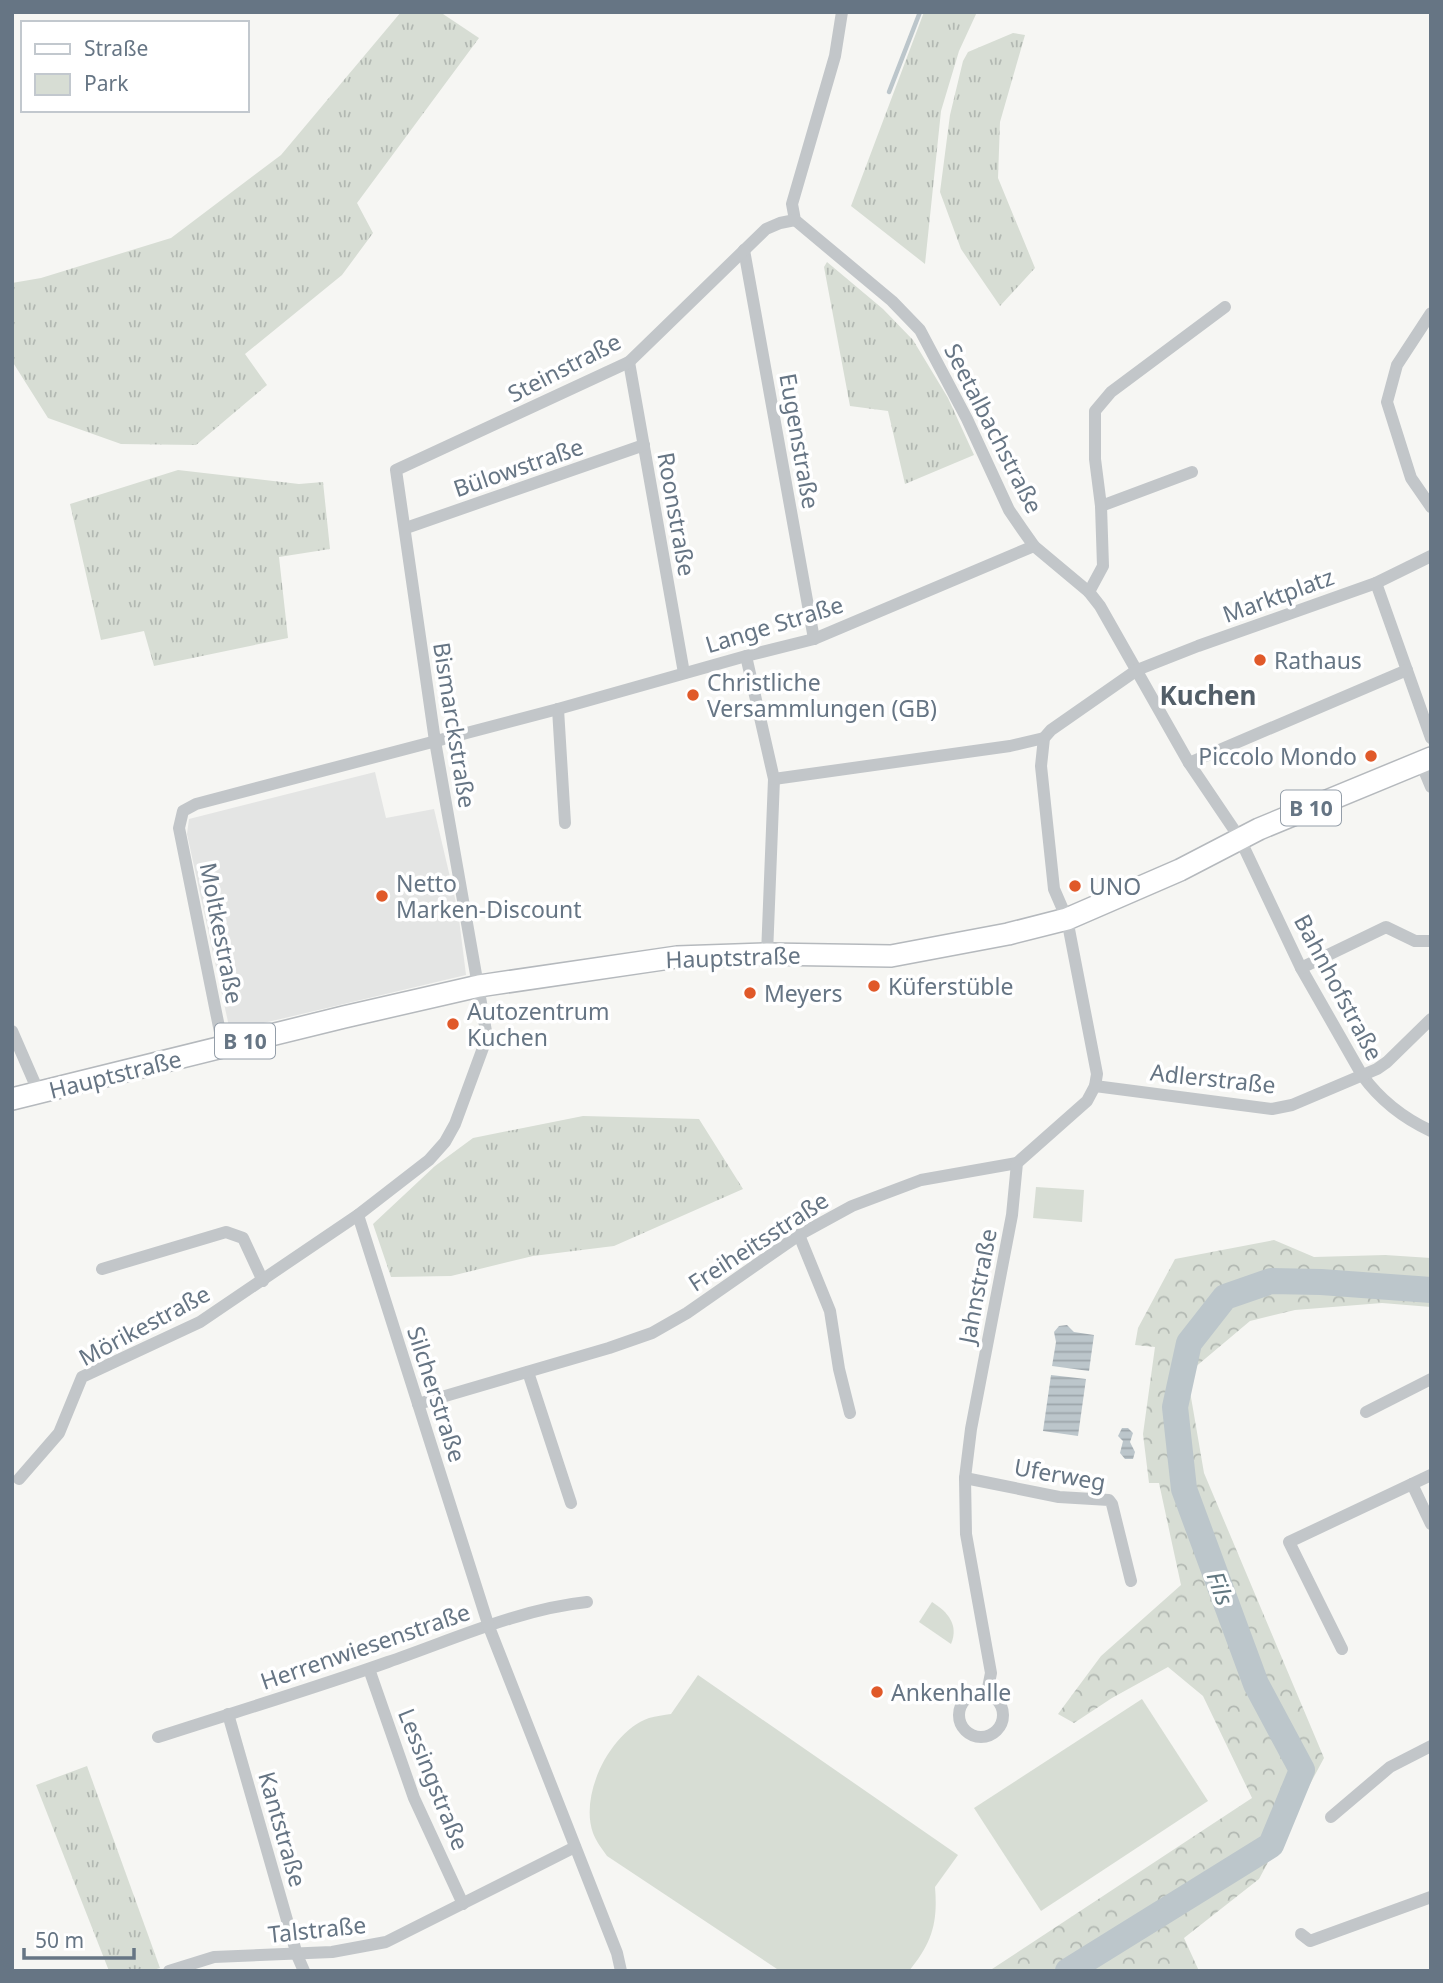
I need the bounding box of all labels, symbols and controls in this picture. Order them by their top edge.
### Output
legend [21,21,248,112]
text: Straße [84,34,148,62]
text: Park [84,69,129,97]
street label: Steinstraße [502,325,626,409]
street label: Seetalbachstraße [937,338,1051,518]
street label: Eugenstraße [772,371,828,511]
street label: Bülowstraße [449,430,587,504]
street label: Roonstraße [650,450,704,578]
street label: Marktplatz [1218,560,1338,630]
street label: Lange Straße [701,588,847,660]
street label: Bismarckstraße [426,640,484,810]
place label: Rathaus [1274,644,1362,676]
marker: Rathaus [1252,652,1268,668]
place label: Christliche Versammlungen (GB) [707,666,937,724]
district label: Kuchen [1160,677,1256,713]
marker: Christliche Versammlungen (GB) [685,687,701,703]
place label: Piccolo Mondo [1198,740,1357,772]
marker: Piccolo Mondo [1363,748,1379,764]
road number: B 10 [1281,790,1341,826]
street label: Moltkestraße [193,860,251,1006]
place label: Netto Marken-Discount [396,867,582,925]
place label: UNO [1089,870,1141,902]
marker: UNO [1067,878,1083,894]
marker: Netto Marken-Discount [374,888,390,904]
street label: Bahnhofstraße [1287,908,1391,1066]
street label: Hauptstraße [665,939,801,975]
place label: Küferstüble [888,970,1013,1002]
place label: Meyers [764,977,843,1009]
marker: Küferstüble [866,978,882,994]
marker: Meyers [742,985,758,1001]
place label: Autozentrum Kuchen [467,995,609,1053]
marker: Autozentrum Kuchen [445,1016,461,1032]
road number: B 10 [215,1024,275,1058]
street label: Hauptstraße [45,1042,185,1106]
street label: Adlerstraße [1149,1056,1277,1100]
street label: Freiheitsstraße [682,1184,834,1298]
street label: Jahnstraße [950,1226,1004,1348]
street label: Mörikestraße [73,1277,215,1373]
street label: Silcherstraße [400,1322,474,1466]
street label: Uferweg [1012,1450,1108,1498]
water label: Fils [1200,1566,1242,1610]
street label: Herrenwiesenstraße [256,1595,474,1697]
place label: Ankenhalle [891,1676,1011,1708]
marker: Ankenhalle [869,1684,885,1700]
street label: Lessingstraße [391,1703,477,1855]
street label: Kantstraße [251,1768,315,1890]
street label: Talstraße [266,1908,368,1950]
scale bar [24,1916,135,1960]
text: 50 m [35,1926,84,1954]

